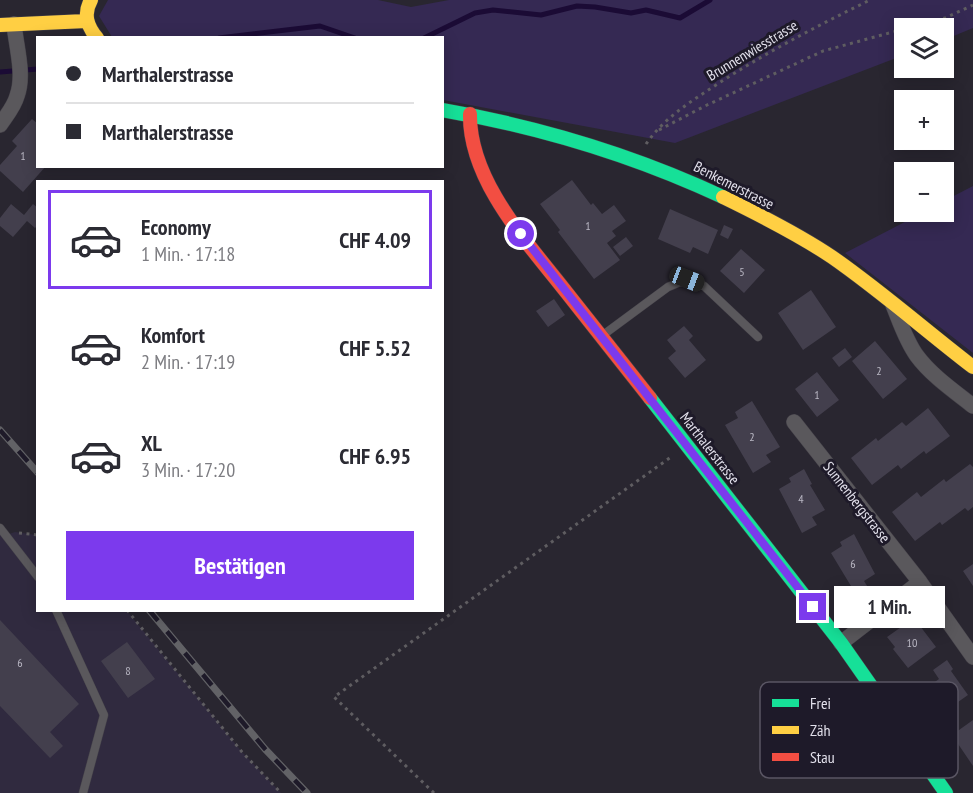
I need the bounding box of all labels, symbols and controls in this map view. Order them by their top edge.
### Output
street label: Brunnenwiesstrasse [703,15,801,85]
map controls [894,18,954,222]
button: layers [894,18,954,78]
text: Marthalerstrasse [102,60,234,88]
button: + [894,90,954,150]
text: Marthalerstrasse [102,118,234,146]
house number: 1 [20,148,26,163]
street label: Benkemerstrasse [691,157,777,213]
button: − [894,162,954,222]
icon: car [69,213,123,267]
text: Economy [141,213,211,241]
house number: 1 [585,218,591,233]
route start [507,220,534,247]
text: CHF 4.09 [339,226,411,254]
text: 1 Min. · 17:18 [141,241,235,267]
car [667,264,707,294]
house number: 5 [739,264,745,279]
icon: car [69,321,123,375]
text: Komfort [141,321,205,349]
text: CHF 5.52 [339,334,411,362]
text: 2 Min. · 17:19 [141,349,235,375]
house number: 2 [876,363,882,378]
house number: 1 [814,387,820,402]
street label: Marthalerstrasse [676,408,744,488]
icon: car [69,429,123,483]
text: XL [141,429,162,457]
house number: 2 [749,429,755,444]
text: CHF 6.95 [339,442,411,470]
text: 3 Min. · 17:20 [141,457,235,483]
street label: Sunnenbergstrasse [819,458,895,546]
house number: 4 [798,491,804,506]
button: Bestätigen [66,531,414,600]
house number: 6 [850,556,856,571]
callout: 1 Min. [834,586,945,628]
route end [799,593,826,620]
text: 1 Min. [867,594,912,620]
house number: 10 [907,635,917,650]
house number: 6 [17,655,23,670]
house number: 8 [125,663,131,678]
legend [760,682,958,778]
text: Frei [810,693,831,713]
text: Zäh [810,720,830,740]
text: Stau [810,747,835,767]

